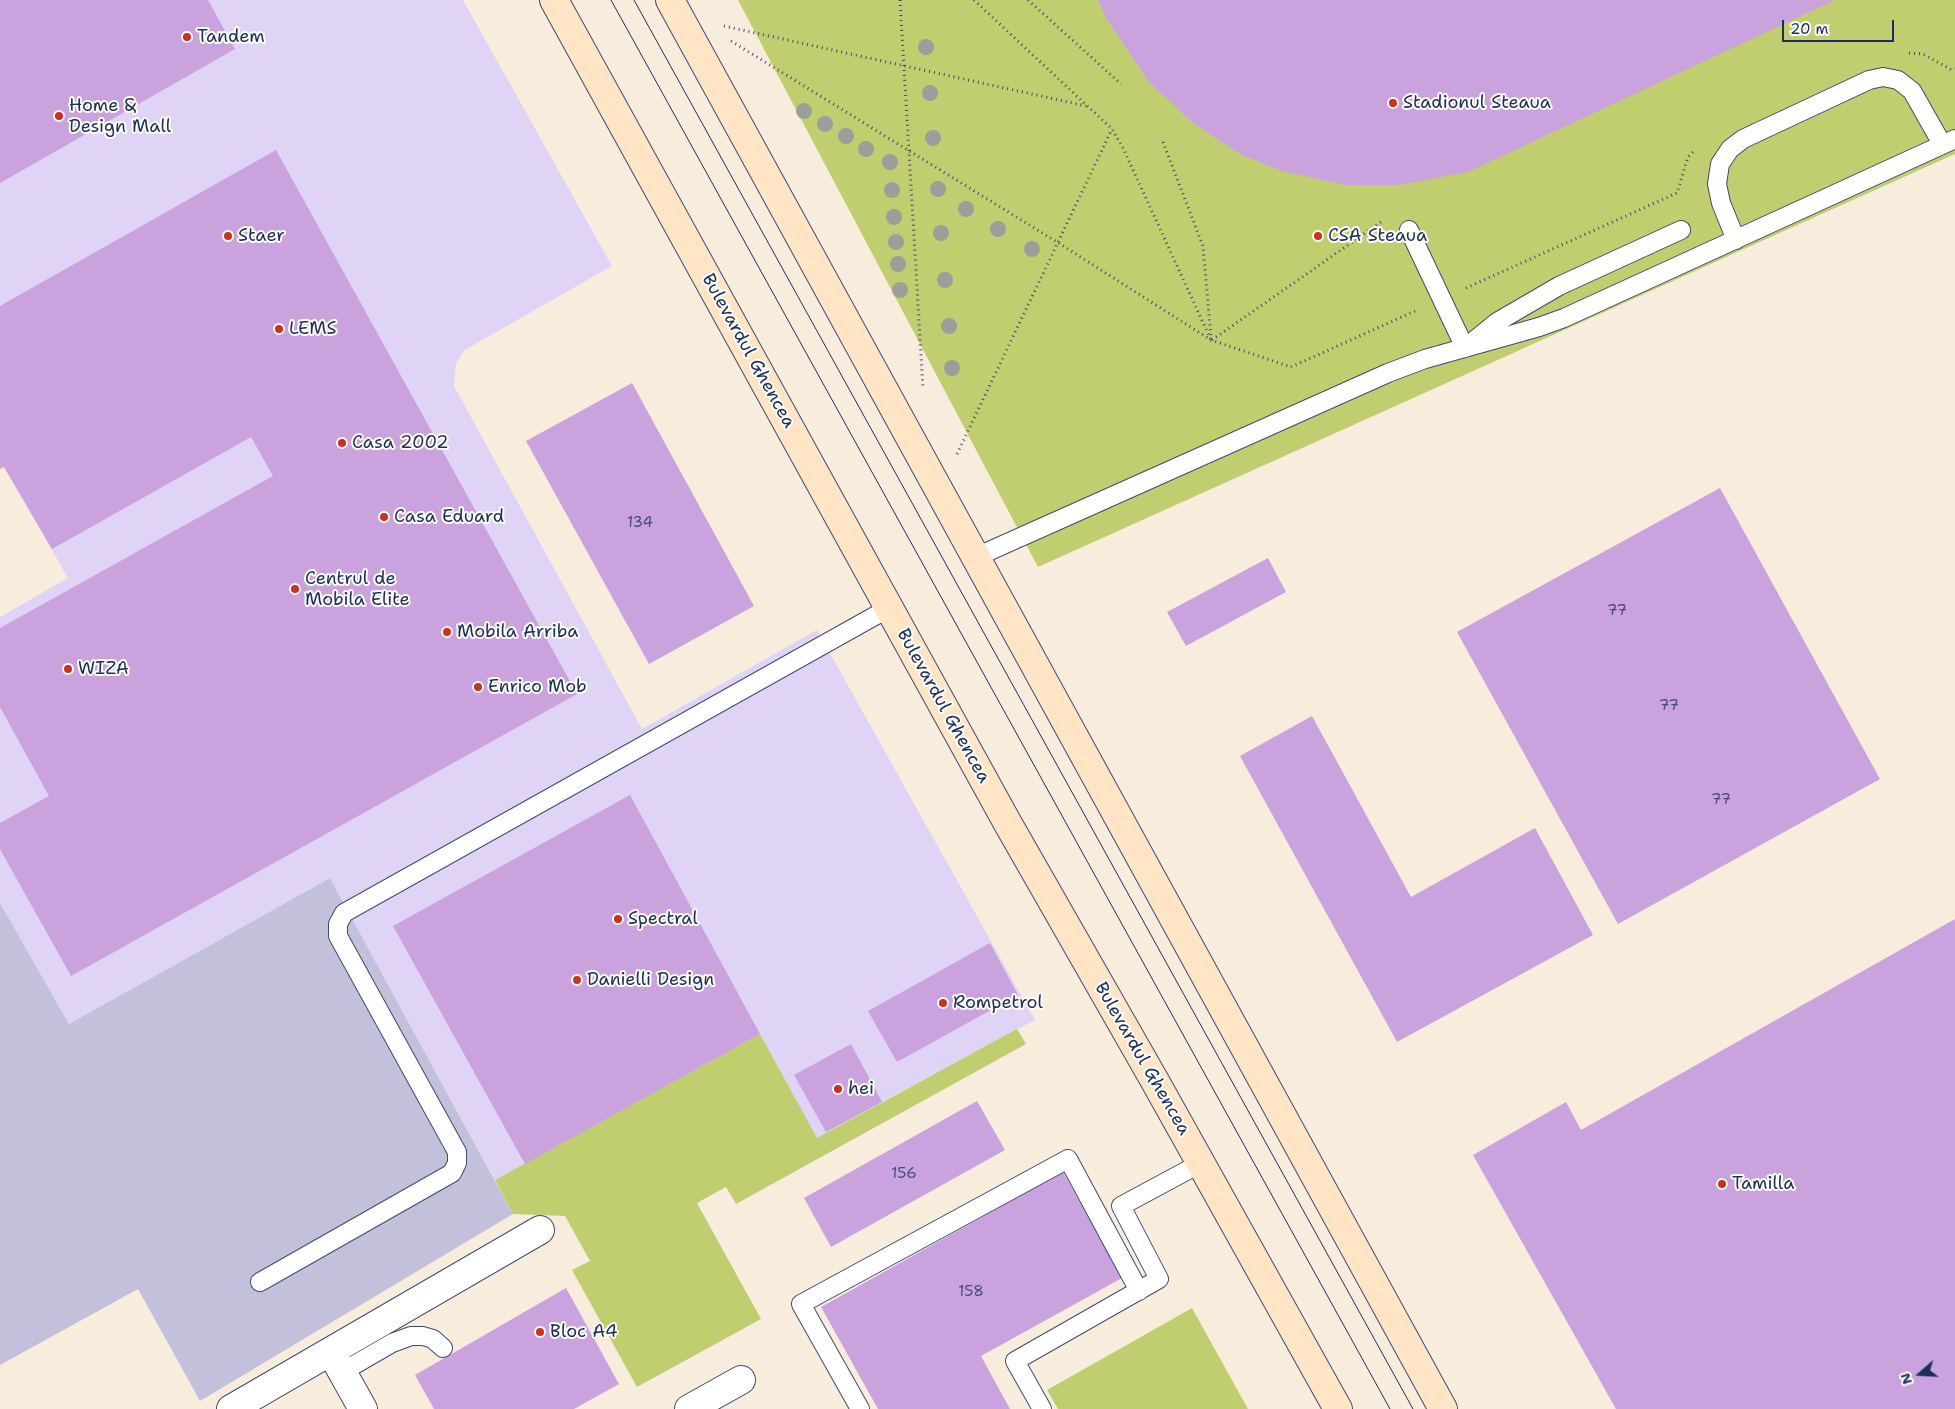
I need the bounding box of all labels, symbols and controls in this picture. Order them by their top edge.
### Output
scale bar [1785,10,1898,42]
text: 20 m [1790,19,1829,39]
place label: Tandem [197,26,265,48]
marker: Tandem [181,31,193,43]
place label: Stadionul Steaua [1403,92,1551,114]
place label: Home & Design Mall [69,95,171,138]
marker: Stadionul Steaua [1387,97,1399,109]
marker: Home & Design Mall [53,110,65,122]
place label: Staer [238,225,285,247]
place label: CSA Steaua [1328,225,1427,247]
marker: Staer [222,230,234,242]
marker: CSA Steaua [1312,230,1324,242]
street label: Bulevardul Ghencea [697,270,799,432]
place label: LEMS [289,318,336,340]
marker: LEMS [273,323,285,335]
place label: Casa 2002 [352,432,449,454]
marker: Casa 2002 [336,437,348,449]
place label: Casa Eduard [394,506,504,528]
marker: Casa Eduard [378,511,390,523]
house number: 134 [627,514,653,532]
place label: Centrul de Mobila Elite [305,568,410,610]
marker: Centrul de Mobila Elite [289,583,301,595]
house number: 77 [1607,602,1627,620]
place label: Mobila Arriba [457,621,578,643]
street label: Bulevardul Ghencea [892,625,994,787]
marker: Mobila Arriba [441,626,453,638]
place label: WIZA [78,658,129,680]
marker: WIZA [62,663,74,675]
place label: Enrico Mob [488,676,587,698]
marker: Enrico Mob [472,681,484,693]
house number: 77 [1659,697,1679,715]
house number: 77 [1711,791,1731,809]
place label: Spectral [628,908,698,930]
marker: Spectral [612,913,624,925]
place label: Danielli Design [587,969,714,991]
marker: Danielli Design [571,974,583,986]
street label: Bulevardul Ghencea [1089,979,1195,1139]
place label: Rompetrol [953,992,1043,1014]
marker: Rompetrol [937,997,949,1009]
place label: hei [848,1078,874,1100]
marker: hei [832,1083,844,1095]
house number: 156 [891,1165,917,1183]
place label: Tamilla [1732,1173,1794,1195]
marker: Tamilla [1716,1178,1728,1190]
house number: 158 [958,1283,984,1301]
place label: Bloc A4 [550,1321,618,1343]
marker: Bloc A4 [534,1326,546,1338]
north arrow [1895,1349,1945,1399]
text: N [1896,1371,1916,1387]

